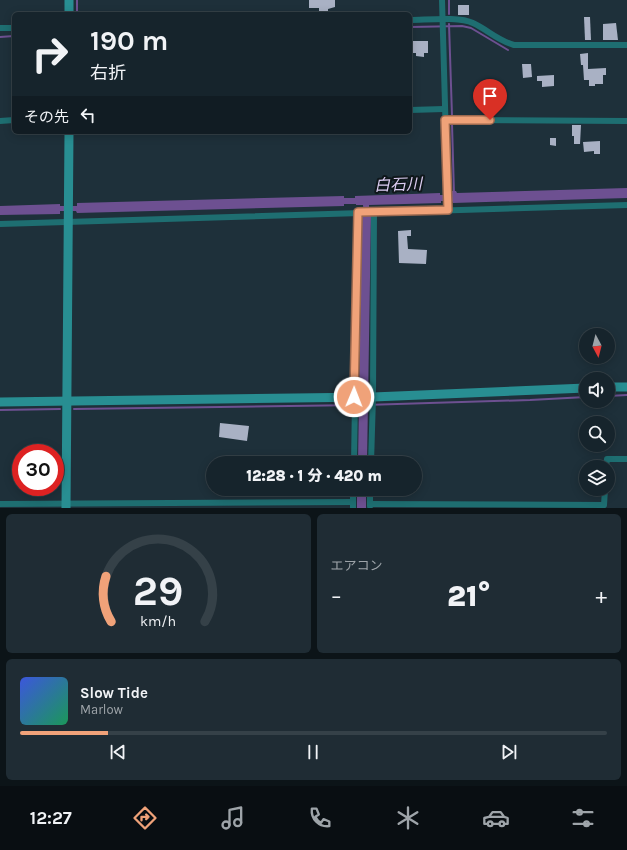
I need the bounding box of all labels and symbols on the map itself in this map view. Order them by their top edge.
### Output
pin [473,79,507,120]
water label: 白石川 [374,174,424,195]
north arrow [579,328,615,364]
position arrow [333,376,375,418]
speed limit sign: 30 [12,444,64,496]

